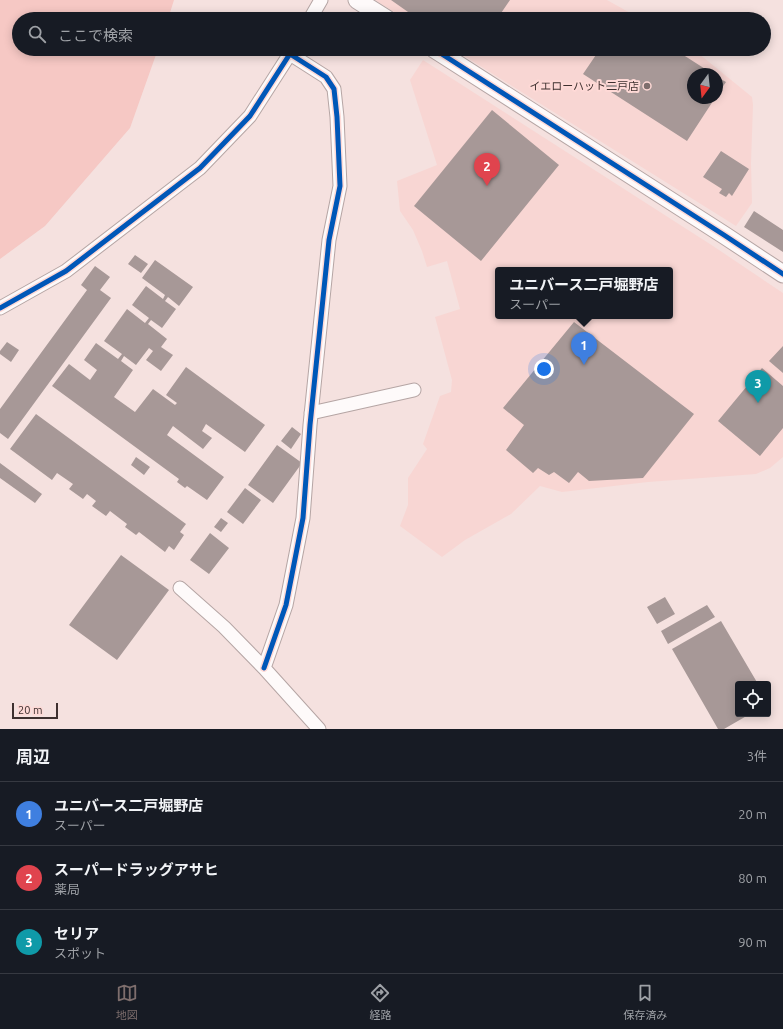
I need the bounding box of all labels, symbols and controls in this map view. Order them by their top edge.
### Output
search box [12,12,771,56]
icon: search [26,23,48,45]
text: ここで検索 [58,27,133,44]
north arrow [687,68,723,104]
place label: イエローハット二戸店 [529,80,639,92]
marker: イエローハット二戸店 [642,81,652,91]
pin: 2 [474,153,500,186]
popup [495,267,673,319]
text: ユニバース二戸堀野店 [509,276,659,293]
text: スーパー [509,297,561,311]
pin: 1 [571,332,597,365]
your location [534,359,554,379]
pin: 3 [745,370,771,403]
map controls [735,681,771,717]
button: locate [735,681,771,717]
scale bar [12,701,58,720]
text: 20 m [18,704,42,716]
text: 周辺 [16,747,50,766]
text: 3件 [747,749,767,763]
text: ユニバース二戸堀野店 [54,797,203,814]
text: 1 [25,807,33,821]
text: 20 m [738,807,767,821]
text: スーパー [54,818,106,832]
text: スーパードラッグアサヒ [54,861,219,878]
text: 2 [25,871,33,885]
text: 80 m [738,871,767,885]
text: 薬局 [54,882,80,896]
text: セリア [54,925,99,942]
text: 3 [25,935,33,949]
text: 90 m [738,935,767,949]
text: スポット [54,946,106,960]
tab: 地図 [116,982,138,1022]
tab: 経路 [369,982,391,1022]
tab: 保存済み [623,982,667,1022]

